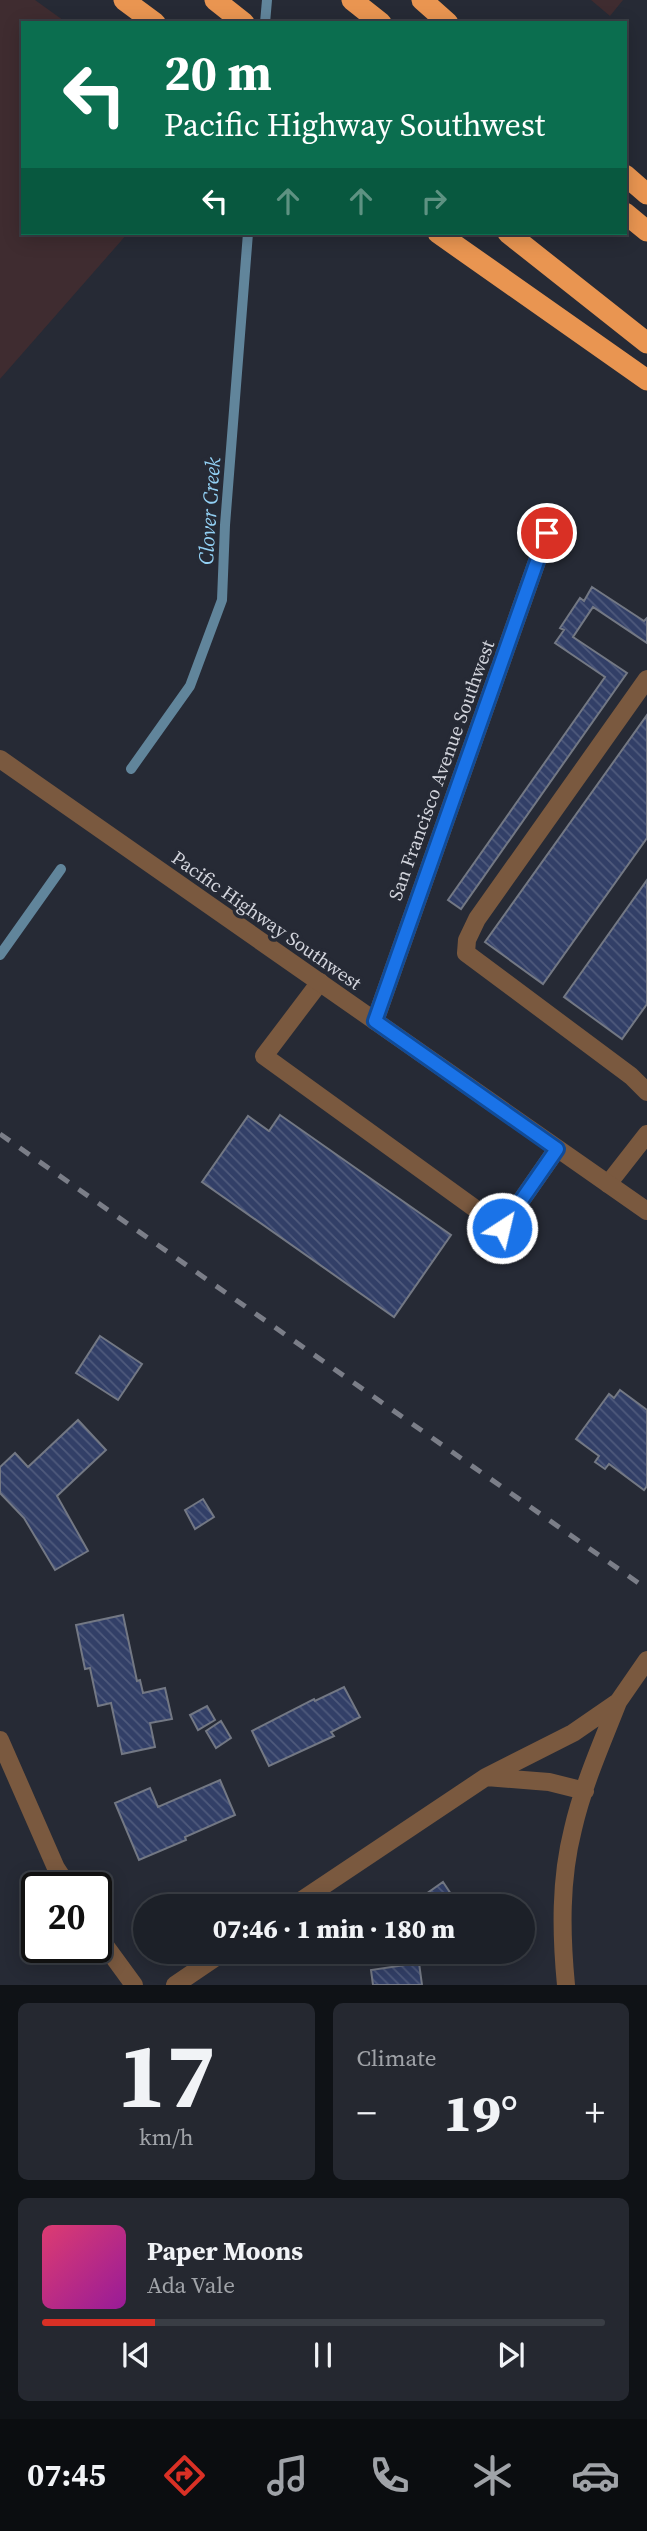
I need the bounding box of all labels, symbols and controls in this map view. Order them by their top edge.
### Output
text: 20 m [164,39,272,106]
icon: left [49,49,140,140]
text: Pacific Highway Southwest [164,103,545,147]
icon: left [196,182,234,220]
icon: ahead [269,182,307,220]
icon: ahead [342,182,380,220]
icon: right [415,182,453,220]
water label: Clover Creek [191,456,227,566]
pin [517,503,577,563]
icon: arrive [528,514,566,552]
street label: San Francisco Avenue Southwest [382,635,501,904]
street label: Pacific Highway Southwest [167,844,368,996]
position arrow [465,1191,539,1265]
speed limit sign: 20 [21,1872,112,1963]
text: 07:46 · 1 min · 180 m [213,1911,455,1947]
text: 17 [117,2013,216,2137]
text: Climate [357,2042,436,2074]
text: 19° [444,2077,518,2148]
text: − [357,2087,377,2139]
text: + [585,2087,605,2139]
text: km/h [139,2121,194,2153]
text: Paper Moons [147,2233,303,2269]
text: Ada Vale [147,2269,235,2301]
icon: previous [117,2336,155,2374]
icon: pause [304,2336,342,2374]
icon: next [492,2336,530,2374]
icon: directions [160,2451,209,2500]
icon: music [263,2451,312,2500]
icon: phone [365,2451,414,2500]
icon: climate [468,2451,517,2500]
icon: car [571,2451,620,2500]
text: 07:45 [27,2453,106,2497]

